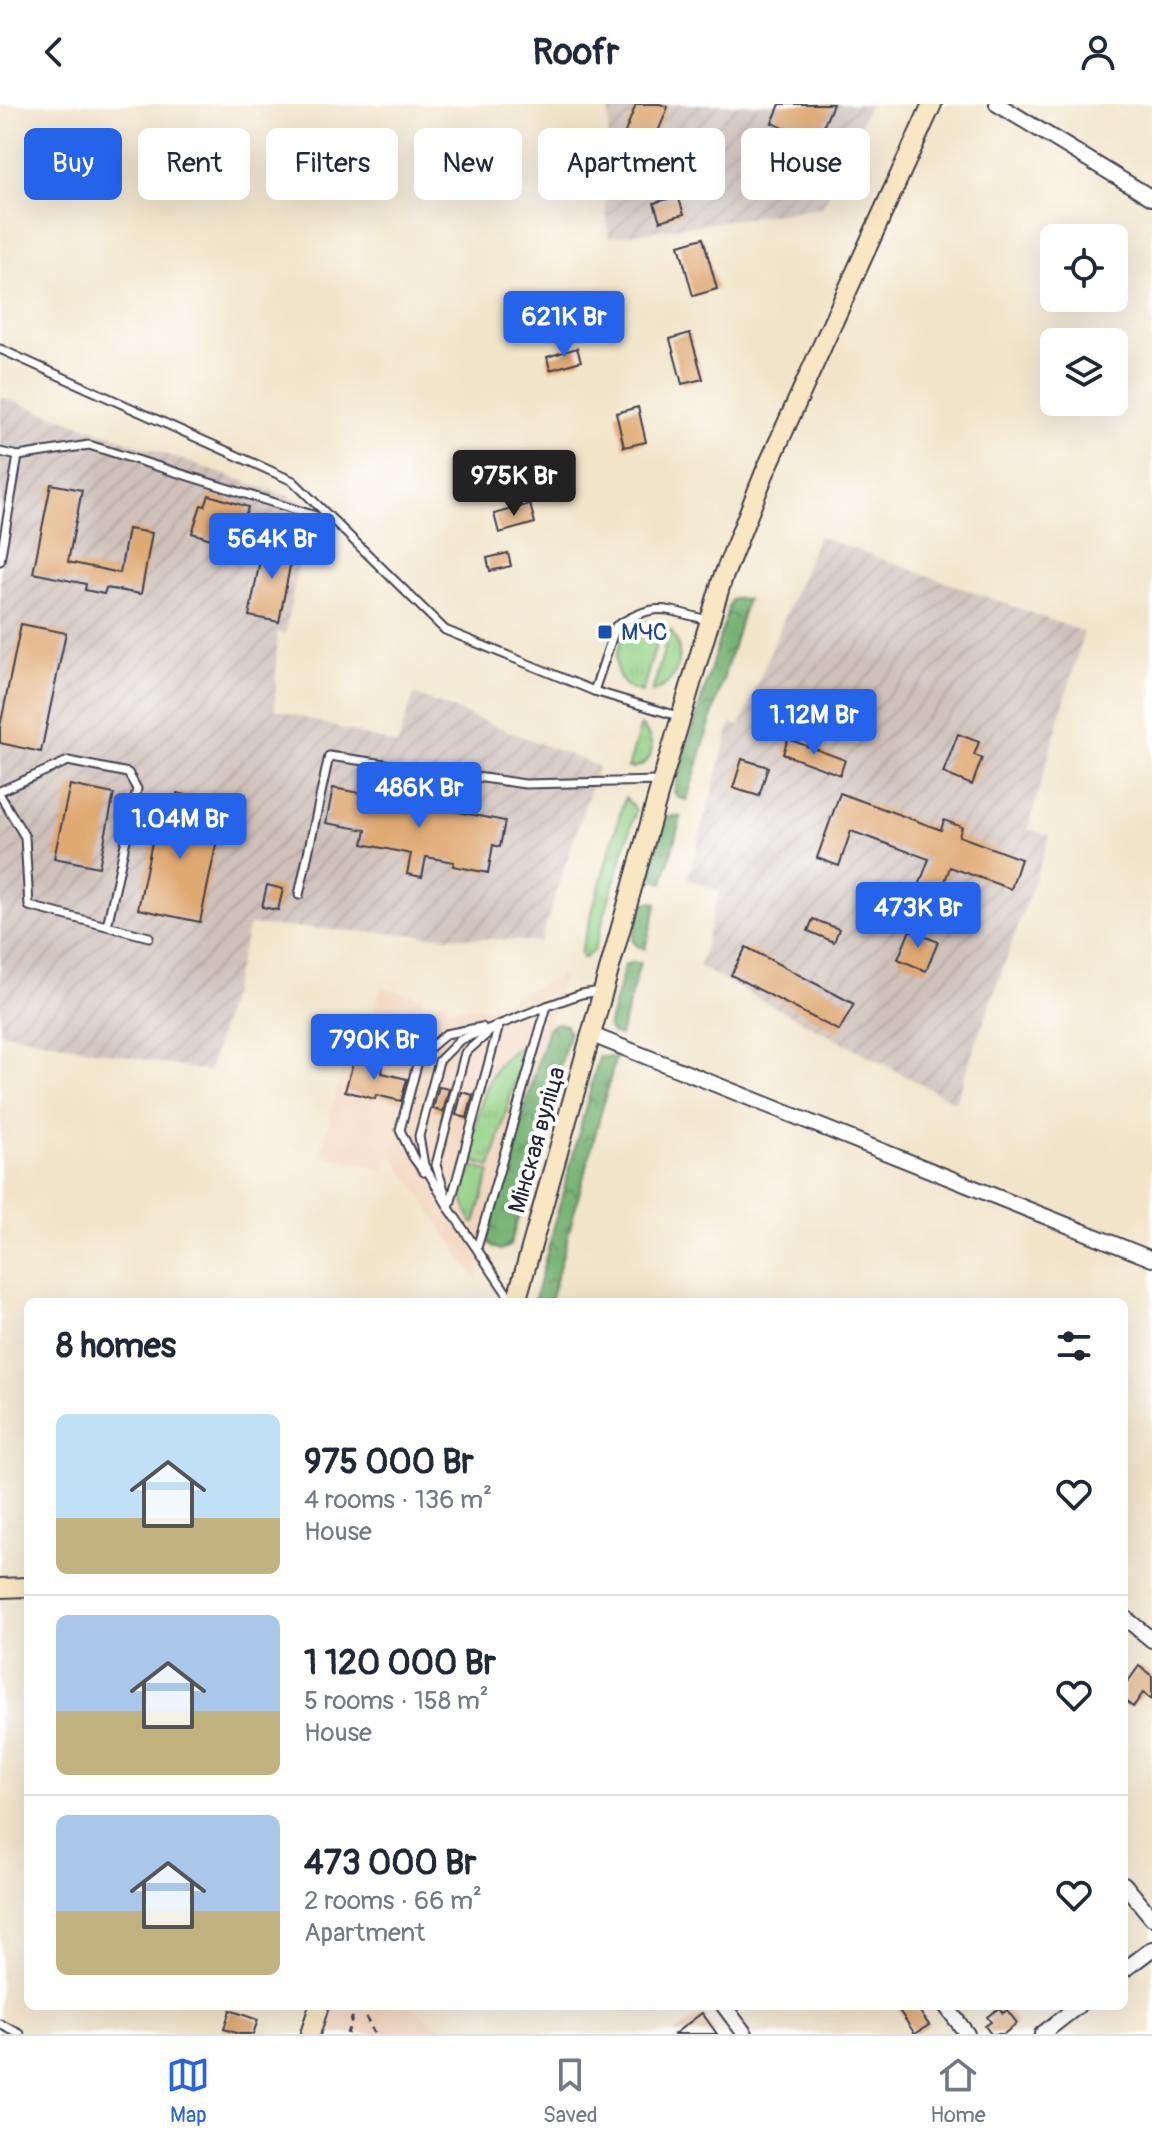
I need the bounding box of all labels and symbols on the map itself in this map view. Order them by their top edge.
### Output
pin: 621K Br [490,291,638,359]
pin: 975K Br [440,450,588,518]
pin: 564K Br [198,513,346,581]
place label: МЧС [621,618,668,647]
marker: МЧС [596,623,614,641]
pin: 1.12M Br [731,689,897,757]
pin: 486K Br [345,762,493,830]
pin: 1.04M Br [97,793,263,861]
pin: 473K Br [844,882,992,950]
pin: 790K Br [300,1014,448,1082]
street label: Мінская вуліца [502,1063,572,1217]

